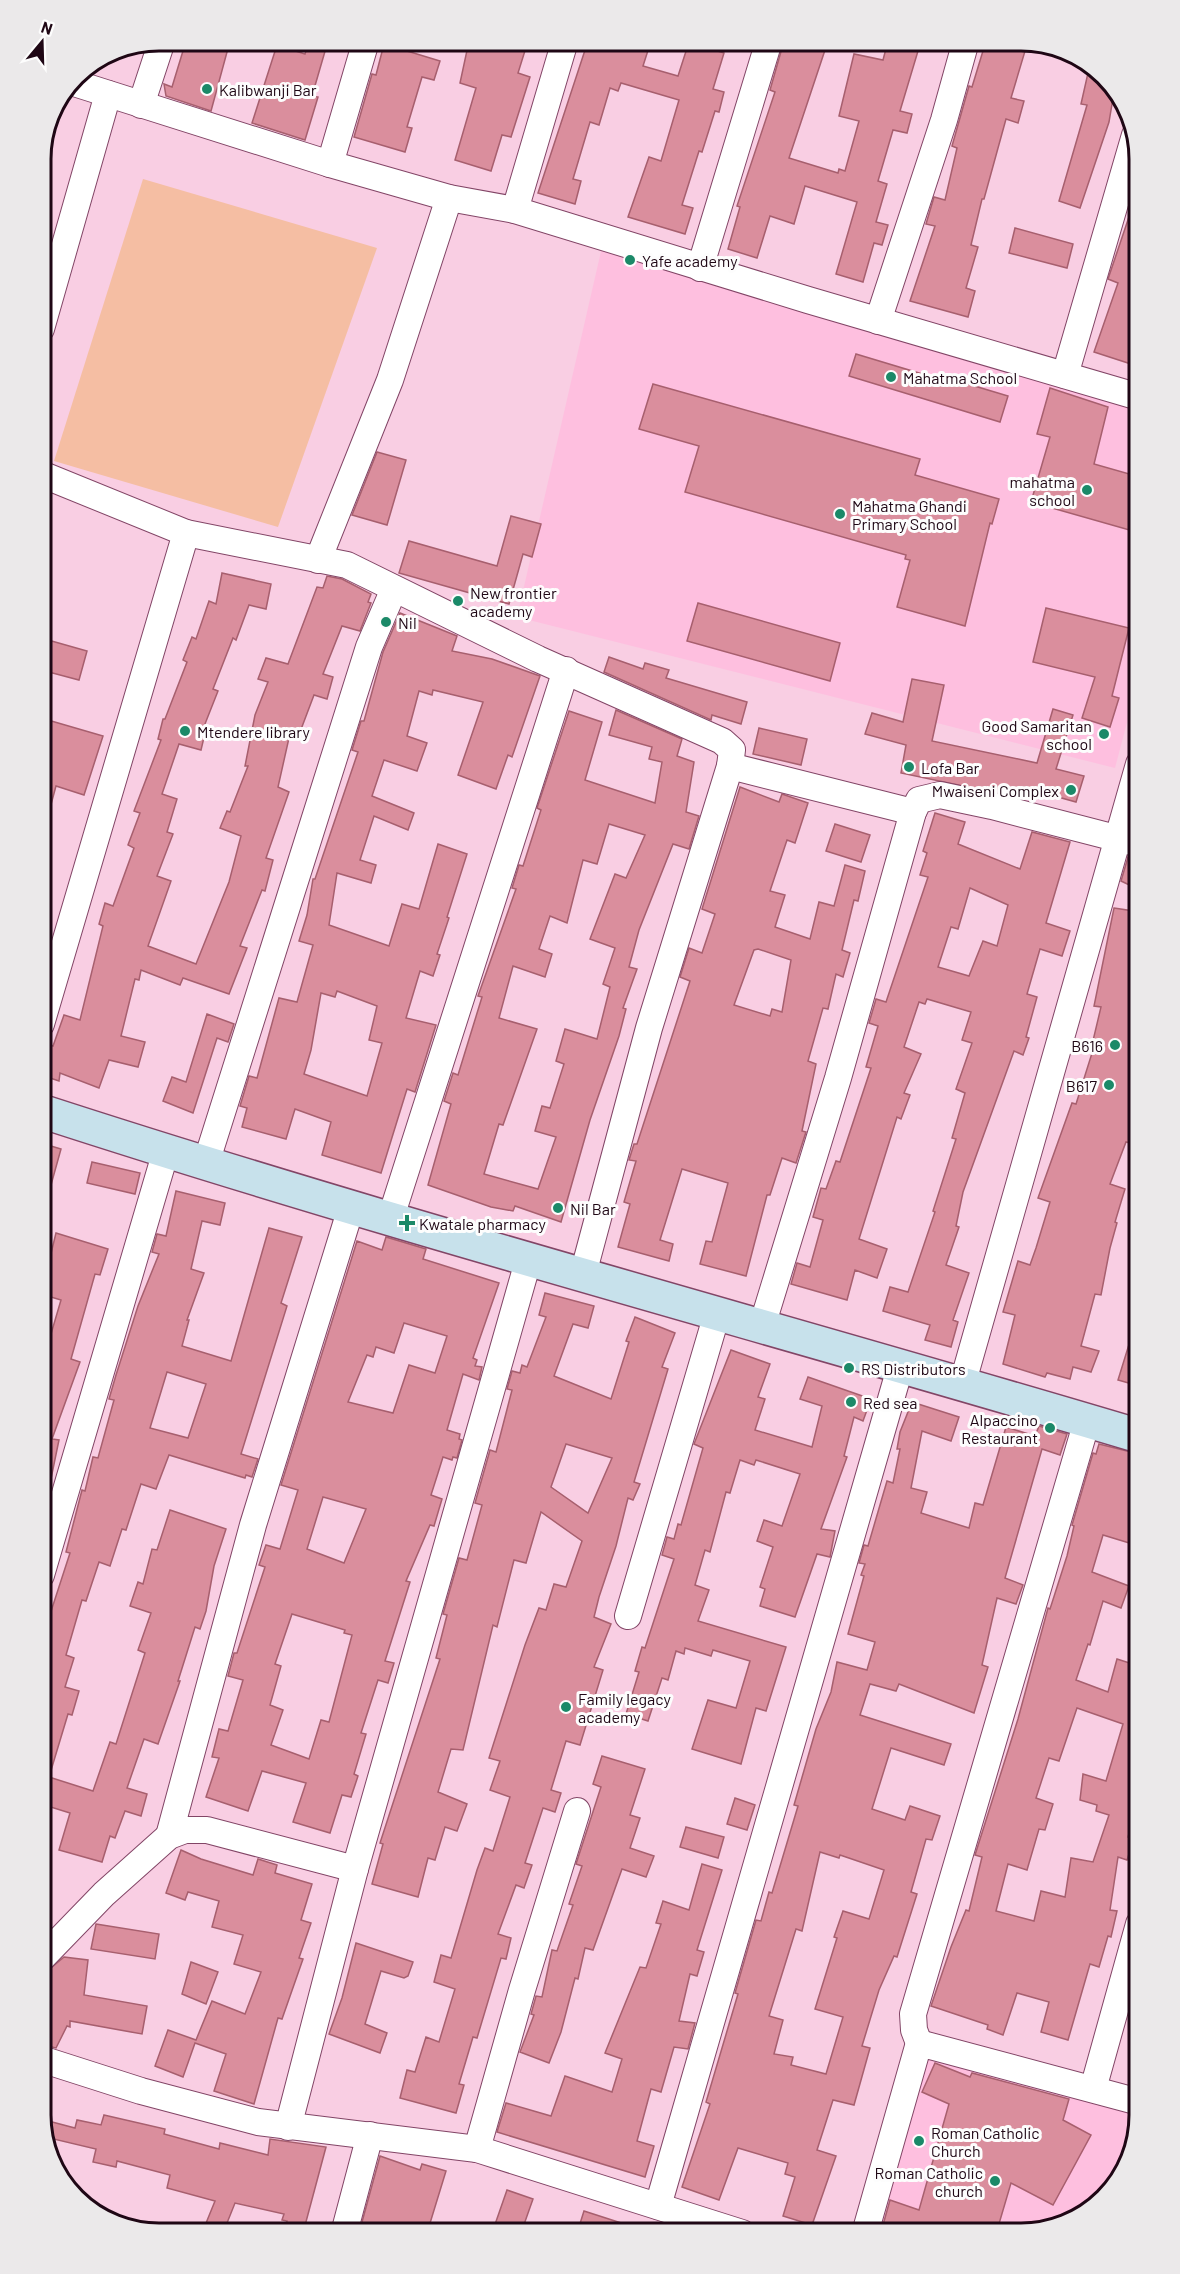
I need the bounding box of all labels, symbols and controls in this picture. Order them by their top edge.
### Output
north arrow [12,12,72,72]
text: N [39,17,55,38]
place label: Kalibwanji Bar [219,80,317,99]
marker: Kalibwanji Bar [200,82,214,96]
place label: Yafe academy [642,251,738,270]
marker: Yafe academy [623,253,637,267]
place label: Mahatma School [903,368,1017,387]
marker: Mahatma School [884,370,898,384]
place label: mahatma school [1010,472,1075,509]
marker: mahatma school [1080,483,1094,497]
place label: Mahatma Ghandi Primary School [852,496,967,533]
marker: Mahatma Ghandi Primary School [833,507,847,521]
place label: New frontier academy [470,583,557,620]
marker: New frontier academy [451,594,465,608]
place label: Nil [398,613,417,632]
marker: Nil [379,615,393,629]
place label: Good Samaritan school [981,716,1092,753]
place label: Mtendere library [197,722,311,741]
marker: Mtendere library [178,724,192,738]
marker: Good Samaritan school [1097,727,1111,741]
place label: Lofa Bar [921,758,980,777]
marker: Lofa Bar [902,760,916,774]
place label: Mwaiseni Complex [932,781,1059,800]
marker: Mwaiseni Complex [1064,783,1078,797]
place label: B616 [1071,1036,1103,1055]
marker: B616 [1108,1038,1122,1052]
place label: B617 [1066,1076,1097,1095]
marker: B617 [1102,1078,1116,1092]
place label: Nil Bar [570,1199,616,1218]
marker: Nil Bar [551,1201,565,1215]
place label: Kwatale pharmacy [419,1214,546,1233]
marker: Kwatale pharmacy [400,1216,414,1230]
place label: RS Distributors [861,1359,966,1378]
marker: RS Distributors [842,1361,856,1375]
place label: Red sea [863,1393,918,1412]
marker: Red sea [844,1395,858,1409]
place label: Alpaccino Restaurant [961,1410,1038,1447]
marker: Alpaccino Restaurant [1043,1421,1057,1435]
place label: Family legacy academy [578,1689,672,1726]
marker: Family legacy academy [559,1700,573,1714]
place label: Roman Catholic Church [931,2123,1040,2160]
marker: Roman Catholic Church [912,2134,926,2148]
place label: Roman Catholic church [874,2163,983,2200]
marker: Roman Catholic church [988,2174,1002,2188]

